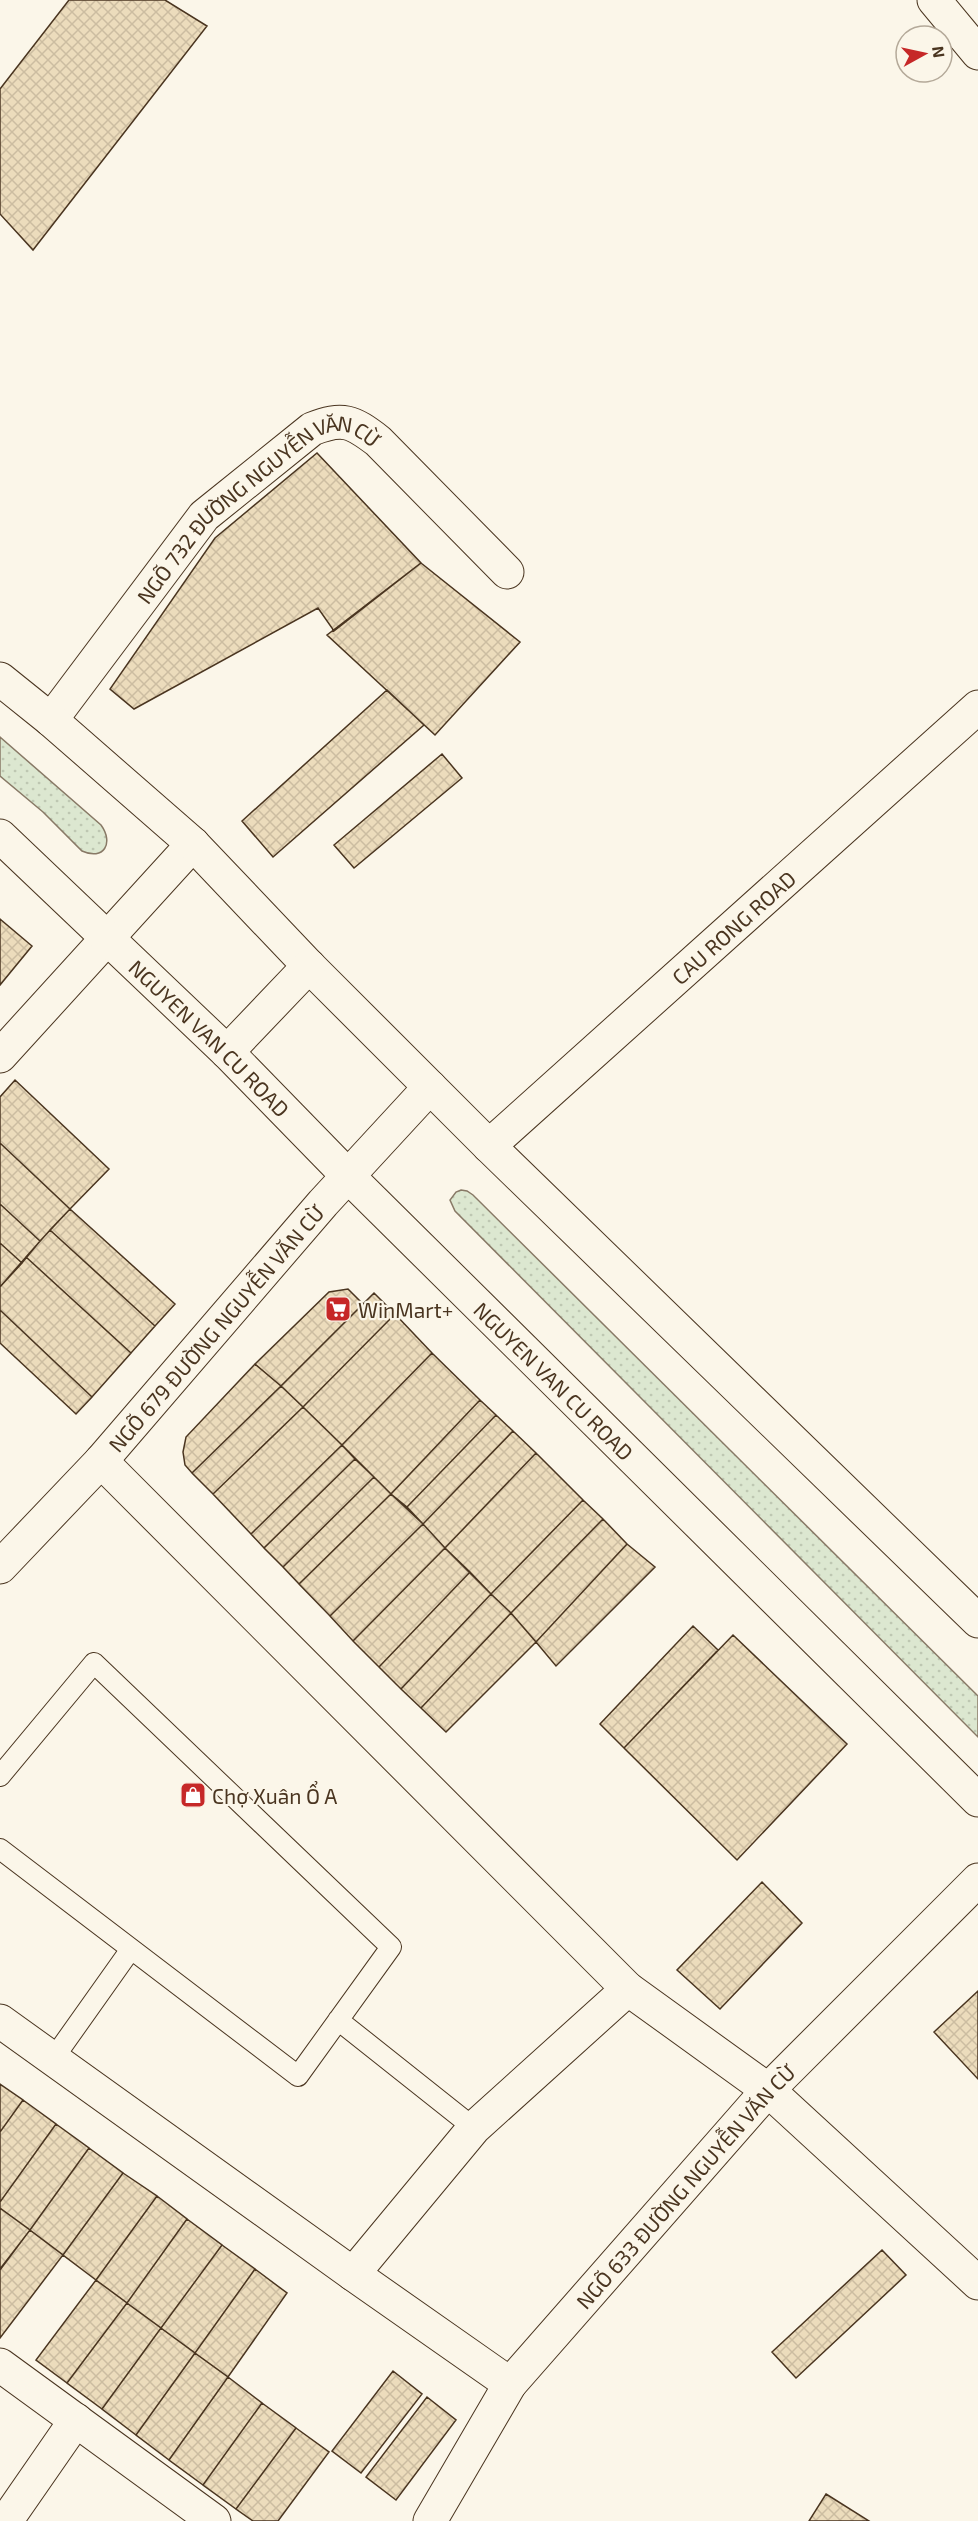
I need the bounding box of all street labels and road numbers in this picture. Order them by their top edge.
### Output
street label: NGÕ 732 ĐƯỜNG NGUYỄN VĂN CỪ [131,409,386,608]
street label: CAU RONG ROAD [666,865,800,989]
street label: NGUYEN VAN CU ROAD [125,954,295,1121]
street label: NGÕ 679 ĐƯỜNG NGUYỄN VĂN CỪ [103,1199,329,1456]
street label: NGUYEN VAN CU ROAD [470,1296,639,1465]
street label: NGÕ 633 ĐƯỜNG NGUYỄN VĂN CỪ [570,2058,800,2313]

